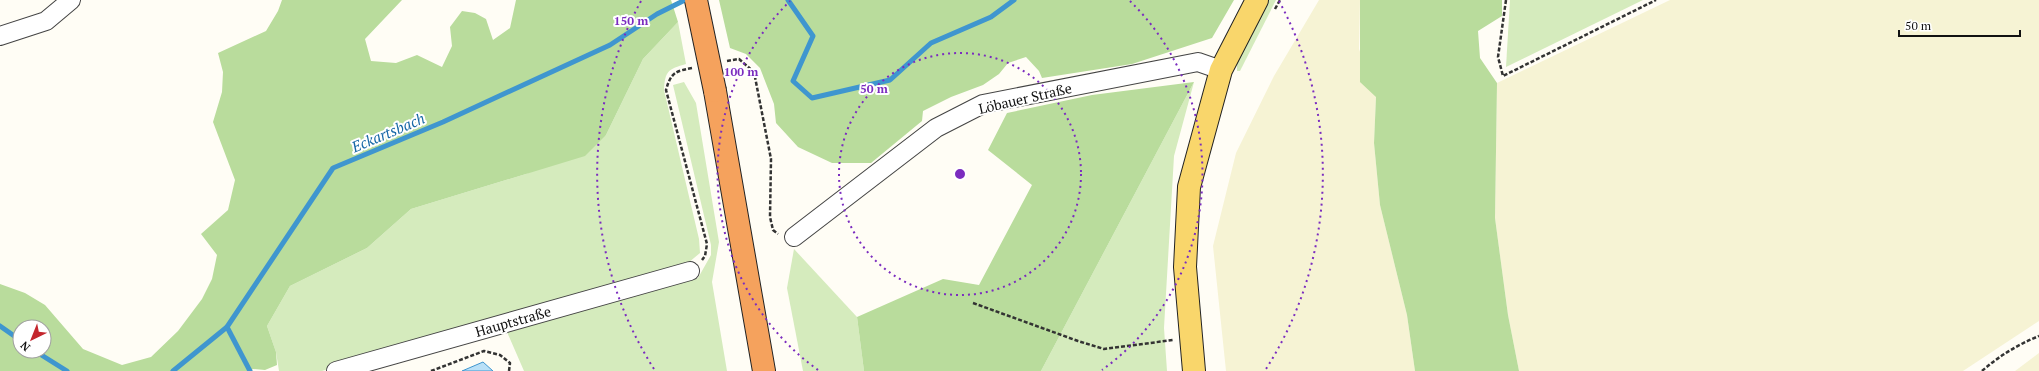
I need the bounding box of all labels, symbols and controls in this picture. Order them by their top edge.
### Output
scale bar [1899,12,2020,38]
text: 150 m [614,13,648,28]
text: 50 m [1905,18,1932,33]
text: 100 m [724,64,758,79]
street label: Löbauer Straße [977,78,1073,118]
text: 50 m [860,81,888,96]
water label: Eckartsbach [347,108,428,157]
centre of rings [953,167,967,181]
street label: Hauptstraße [473,301,553,341]
north arrow [12,319,52,359]
text: N [17,338,33,354]

